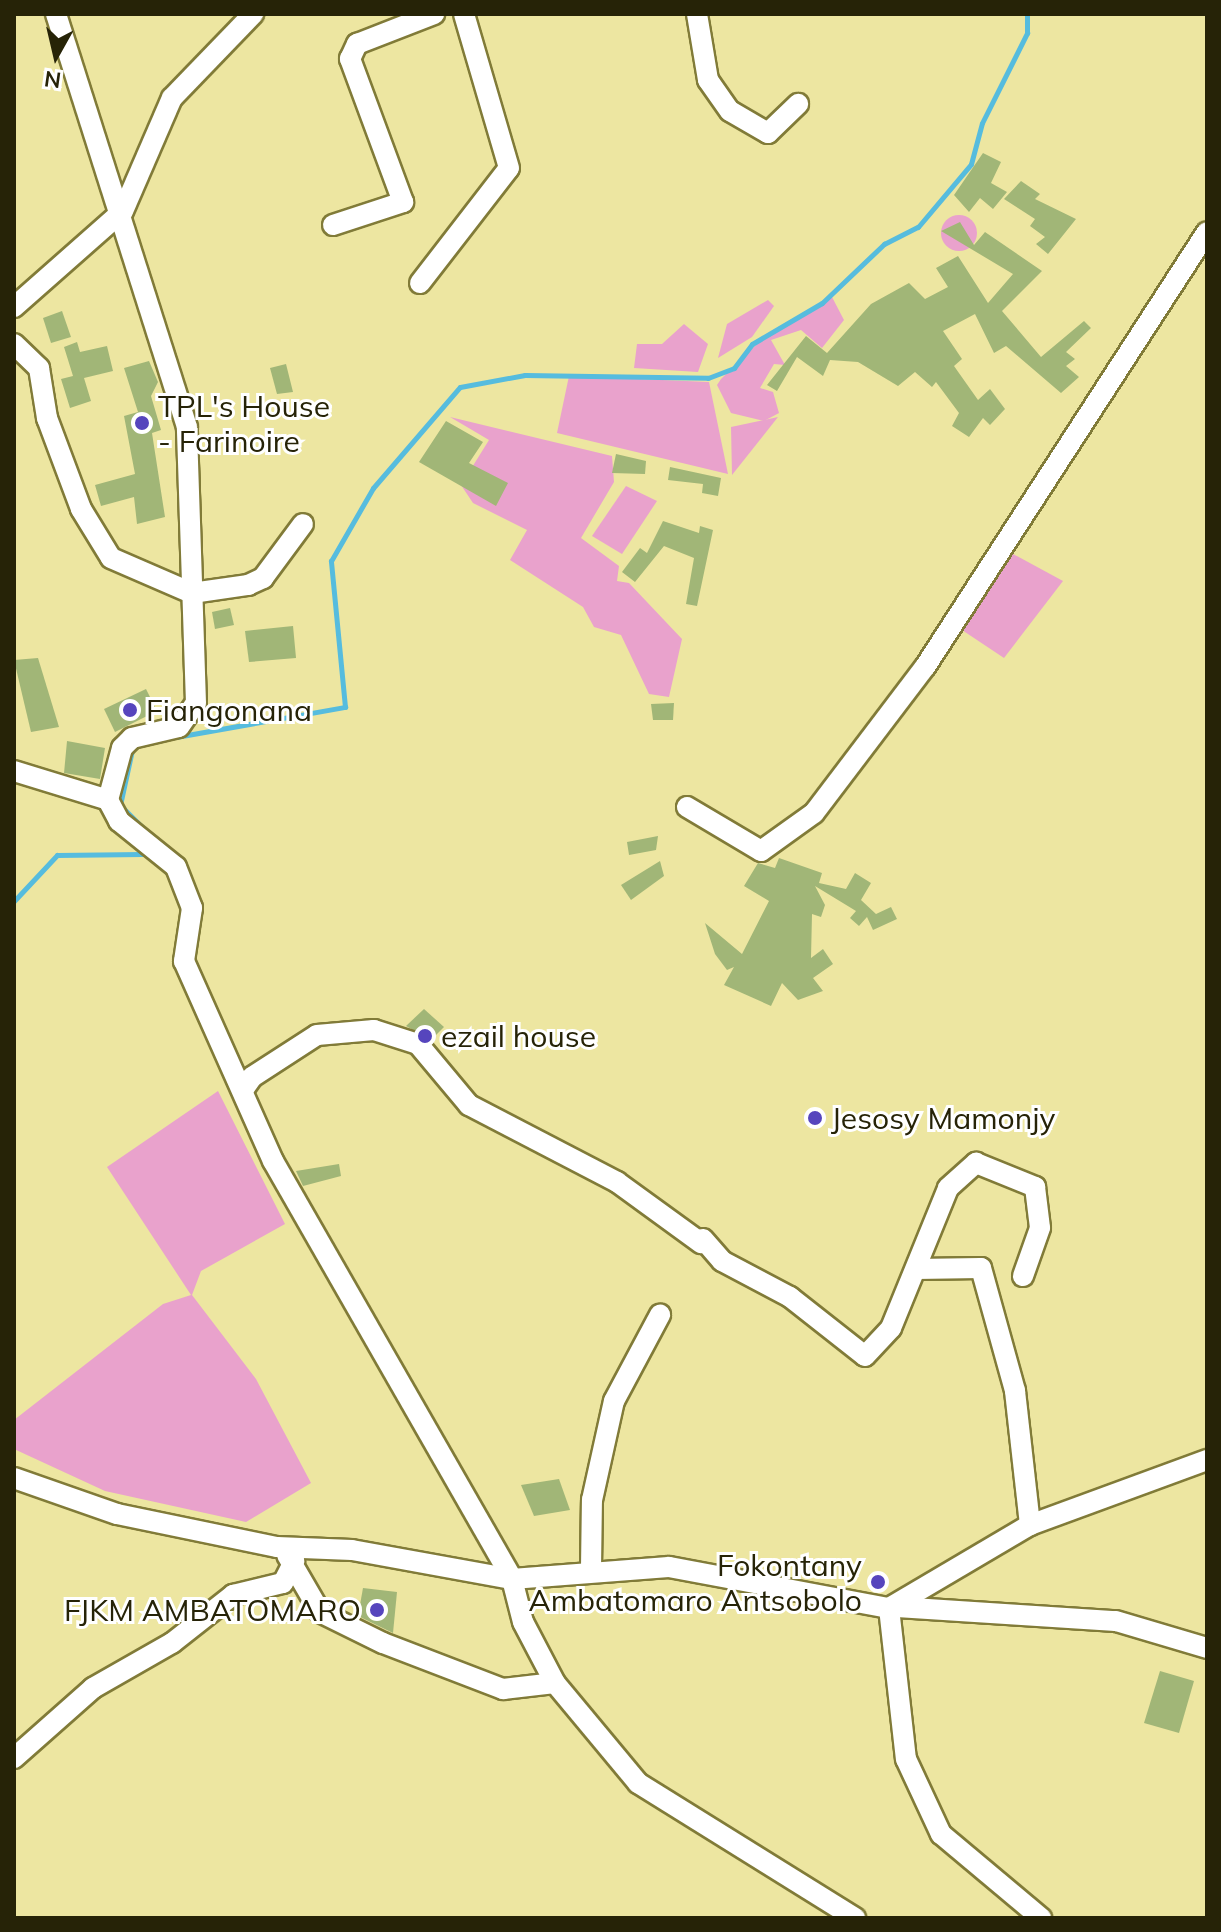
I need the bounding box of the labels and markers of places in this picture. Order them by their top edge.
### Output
place label: TPL's House - Farinoire [158,388,330,458]
marker: TPL's House - Farinoire [133,414,151,432]
place label: Fiangonana [146,692,312,728]
marker: Fiangonana [121,701,139,719]
place label: ezail house [441,1018,596,1054]
marker: ezail house [416,1027,434,1045]
place label: Jesosy Mamonjy [831,1100,1055,1136]
marker: Jesosy Mamonjy [806,1109,824,1127]
place label: Fokontany Ambatomaro Antsobolo [529,1547,862,1618]
marker: Fokontany Ambatomaro Antsobolo [869,1573,887,1591]
place label: FJKM AMBATOMARO [64,1592,361,1628]
marker: FJKM AMBATOMARO [368,1601,386,1619]

